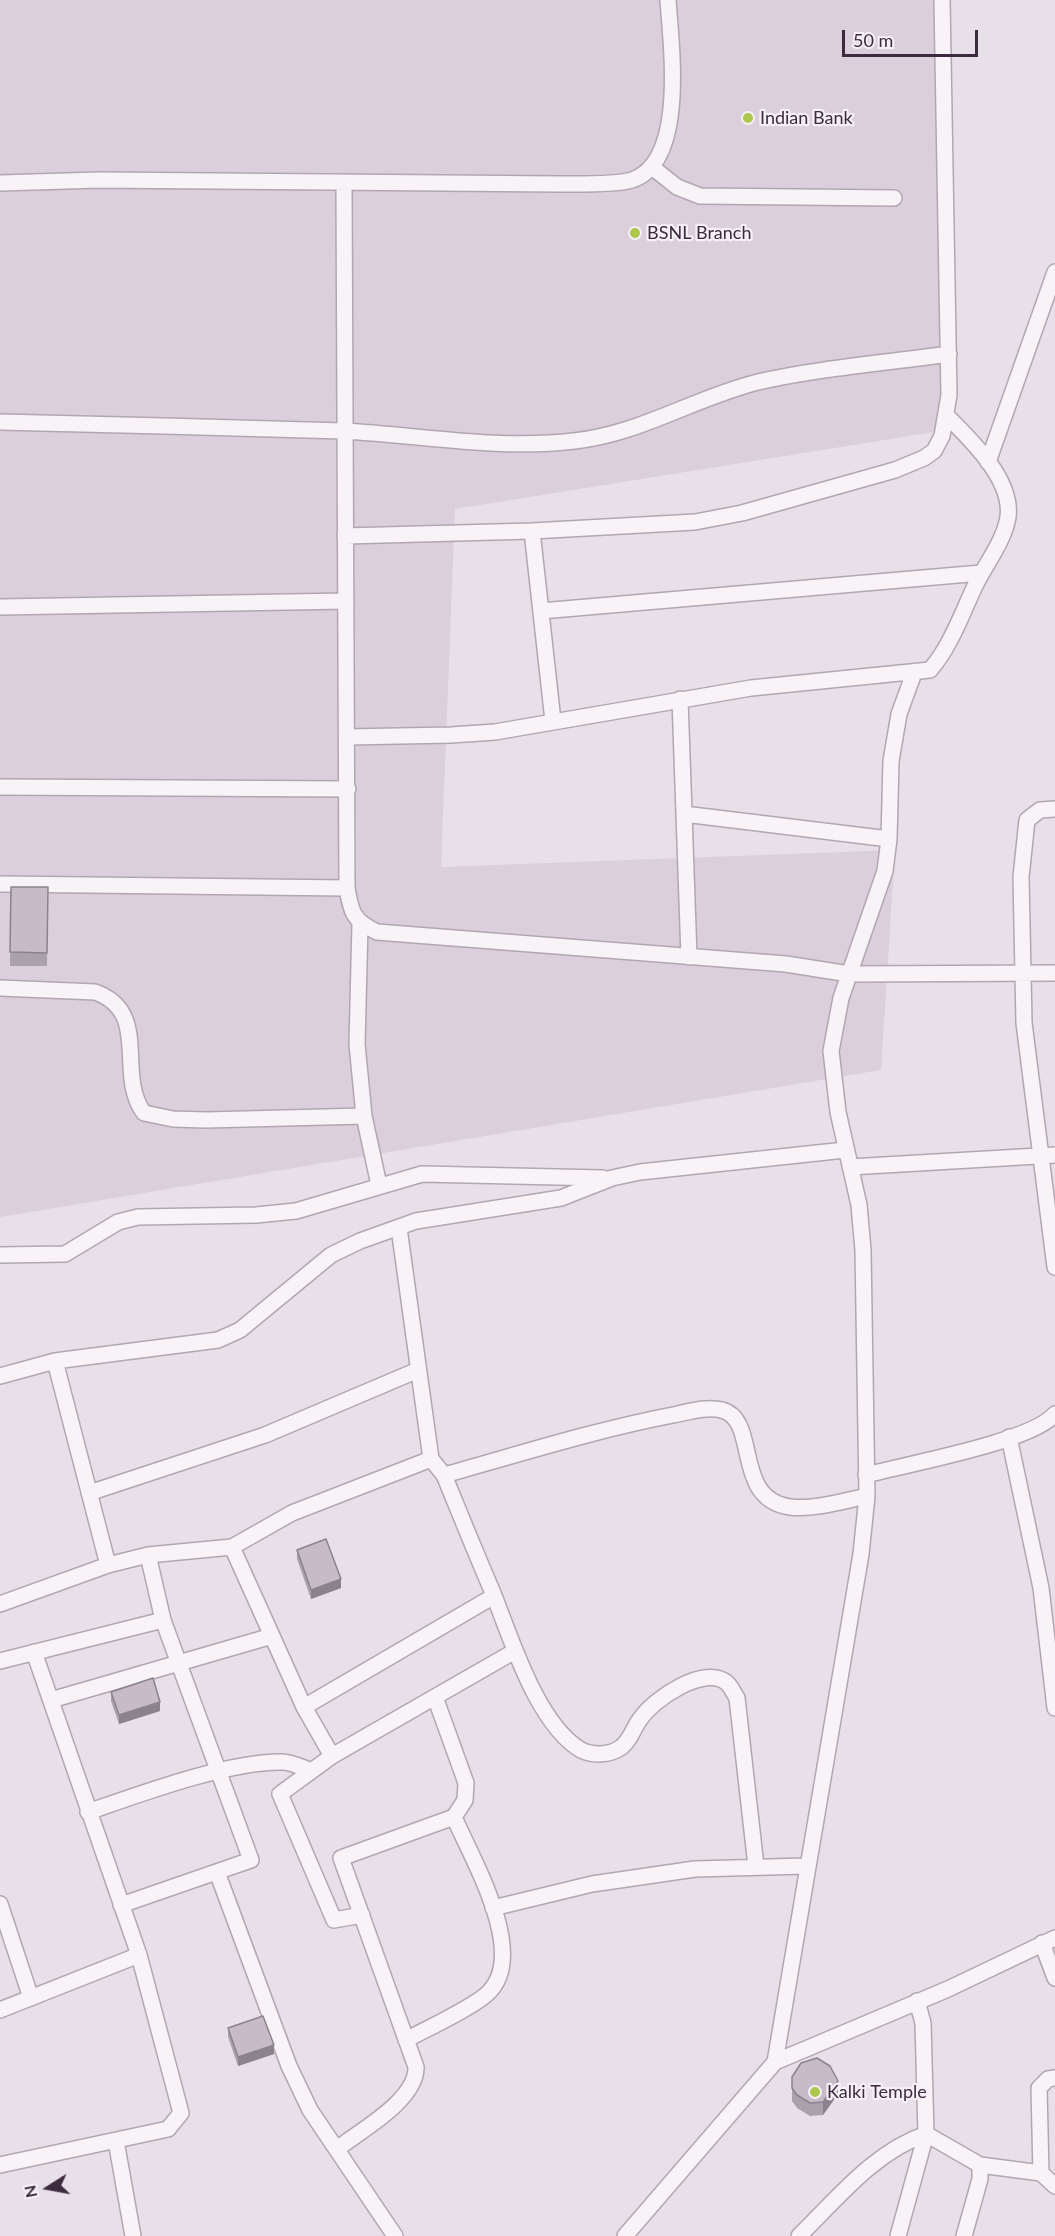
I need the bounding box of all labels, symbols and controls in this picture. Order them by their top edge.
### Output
scale bar [845,18,982,56]
text: 50 m [853,29,893,51]
place label: Indian Bank [760,107,853,129]
marker: Indian Bank [741,111,755,125]
place label: BSNL Branch [647,222,751,244]
marker: BSNL Branch [628,226,642,240]
place label: Kalki Temple [827,2081,927,2103]
marker: Kalki Temple [808,2085,822,2099]
north arrow [18,2158,78,2218]
text: N [19,2184,40,2199]

